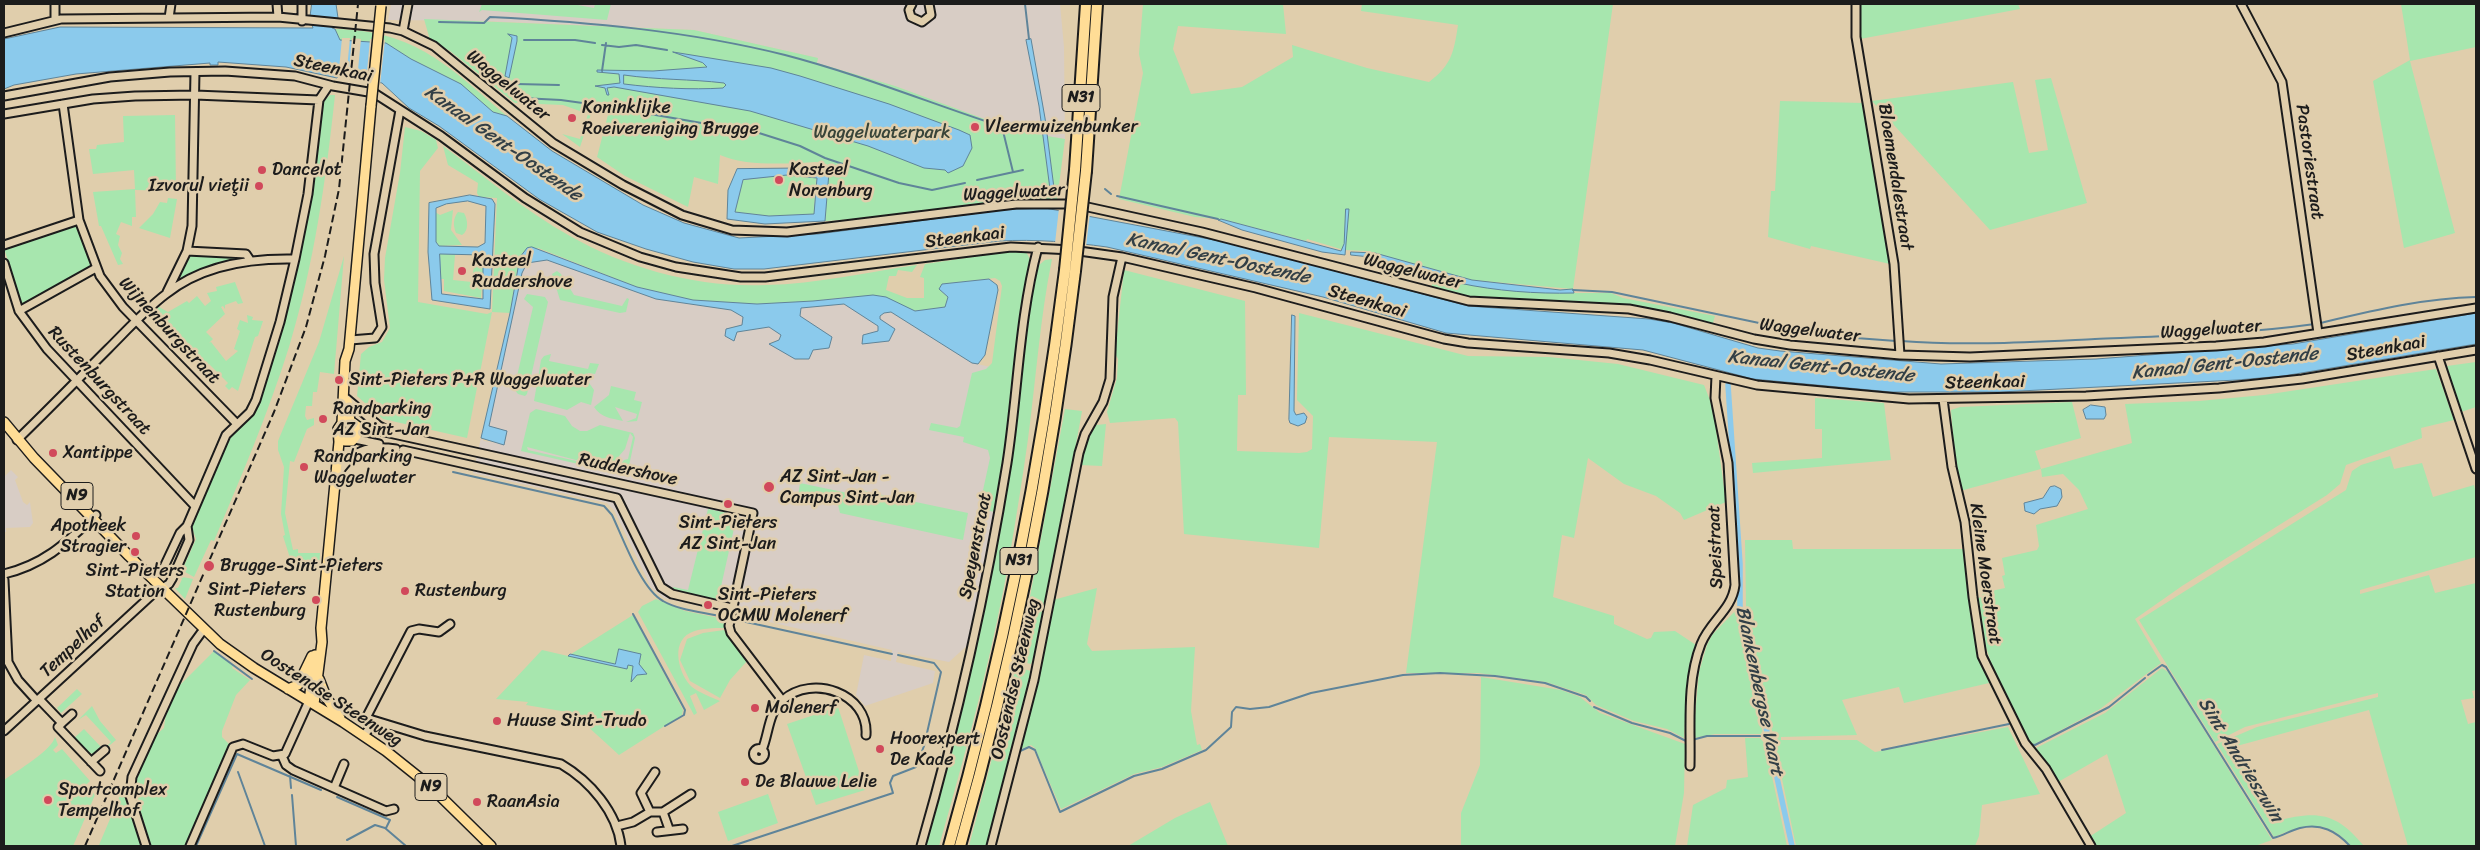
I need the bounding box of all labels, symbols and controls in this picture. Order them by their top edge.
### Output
street label: Waggelwater [462,46,554,126]
street label: Steenkaai [292,50,374,88]
water label: Kanaal Gent-Oostende [420,81,586,207]
road number: N31 [1062,85,1100,112]
place label: Koninklijke Roeivereniging Brugge [582,97,759,140]
street label: Bloemendalestraat [1873,102,1917,252]
street label: Pastoriestraat [2290,103,2328,221]
marker: Koninklijke Roeivereniging Brugge [566,112,578,124]
place label: Vleermuizenbunker [985,116,1138,138]
marker: Vleermuizenbunker [969,121,981,133]
park label: Waggelwaterpark [814,122,950,144]
place label: Dancelot [272,159,342,181]
place label: Kasteel Norenburg [789,159,873,202]
marker: Dancelot [256,164,268,176]
marker: Kasteel Norenburg [773,174,785,186]
place label: Izvorul vieţii [149,175,249,197]
marker: Izvorul vieţii [253,180,265,192]
street label: Waggelwater [963,180,1065,206]
street label: Steenkaai [924,222,1006,254]
water label: Kanaal Gent-Oostende [1124,228,1312,290]
street label: Waggelwater [1361,249,1465,295]
place label: Kasteel Ruddershove [472,250,572,292]
marker: Kasteel Ruddershove [456,265,468,277]
street label: Wijnenburgstraat [114,273,224,389]
street label: Steenkaai [1326,281,1408,323]
street label: Waggelwater [1758,314,1862,348]
street label: Waggelwater [2160,316,2262,344]
street label: Rustenburgstraat [43,322,155,440]
street label: Steenkaai [2345,331,2427,367]
water label: Kanaal Gent-Oostende [2131,343,2319,385]
water label: Kanaal Gent-Oostende [1727,346,1915,388]
place label: Sint-Pieters P+R Waggelwater [349,369,591,391]
street label: Steenkaai [1945,372,2025,394]
marker: Sint-Pieters P+R Waggelwater [333,374,345,386]
place label: Randparking AZ Sint-Jan [333,398,431,440]
marker: Randparking AZ Sint-Jan [317,413,329,425]
place label: Xantippe [63,442,133,464]
place label: Randparking Waggelwater [314,446,415,488]
marker: Xantippe [47,447,59,459]
street label: Ruddershove [577,449,679,491]
marker: Randparking Waggelwater [298,461,310,473]
place label: AZ Sint-Jan - Campus Sint-Jan [780,466,915,508]
marker: AZ Sint-Jan - Campus Sint-Jan [762,480,776,494]
road number: N9 [61,482,93,510]
street label: Speyenstraat [955,491,997,601]
marker: Sint-Pieters AZ Sint-Jan [722,498,734,510]
street label: Kleine Moerstraat [1964,502,2006,646]
street label: Speistraat [1704,505,1728,589]
place label: Sint-Pieters AZ Sint-Jan [679,512,777,554]
place label: Apotheek Stragier [51,515,126,558]
marker: Apotheek Stragier [130,530,142,542]
marker: Sint-Pieters Station [129,546,141,558]
road number: N31 [1000,548,1038,574]
place label: Brugge-Sint-Pieters [220,555,383,577]
marker: Brugge-Sint-Pieters [202,559,216,573]
place label: Sint-Pieters Station [86,560,184,602]
place label: Sint-Pieters Rustenburg [207,579,306,622]
place label: Rustenburg [415,580,507,602]
place label: Sint-Pieters OCMW Molenerf [718,584,847,626]
marker: Rustenburg [399,585,411,597]
marker: Sint-Pieters Rustenburg [310,594,322,606]
street label: Oostendse Steenweg [987,596,1045,762]
marker: Sint-Pieters OCMW Molenerf [702,599,714,611]
water label: Blankenbergse Vaart [1730,604,1788,778]
street label: Tempelhof [36,611,110,683]
street label: Oostendse Steenweg [256,644,406,752]
water label: Sint Andrieszwin [2193,694,2287,826]
place label: Molenerf [765,697,837,719]
marker: Molenerf [749,702,761,714]
place label: Huuse Sint-Trudo [507,710,647,732]
marker: Huuse Sint-Trudo [491,715,503,727]
place label: Hoorexpert De Kade [890,728,980,771]
marker: Hoorexpert De Kade [874,743,886,755]
place label: De Blauwe Lelie [755,771,877,793]
road number: N9 [415,774,447,800]
marker: De Blauwe Lelie [739,776,751,788]
place label: Sportcomplex Tempelhof [58,779,167,822]
place label: RaanAsia [487,791,560,813]
marker: Sportcomplex Tempelhof [42,794,54,806]
marker: RaanAsia [471,796,483,808]

